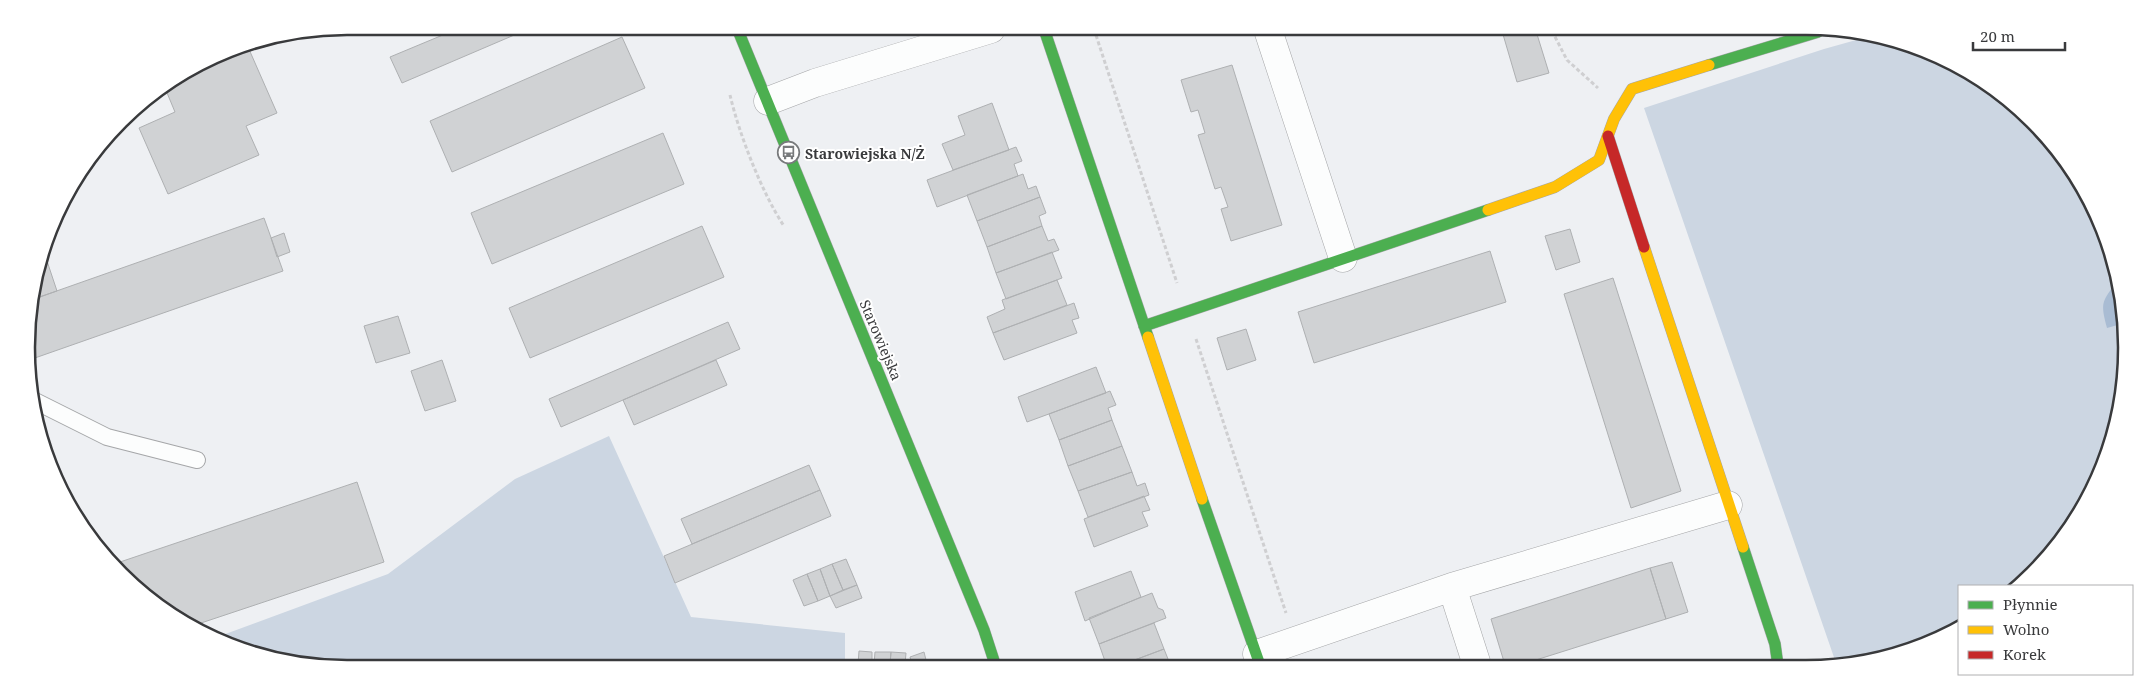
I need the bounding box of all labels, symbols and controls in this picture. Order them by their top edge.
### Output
scale bar [1973,20,2066,52]
text: 20 m [1980,26,2015,46]
bus stop icon: Starowiejska N/Ż [777,141,801,165]
place label: Starowiejska N/Ż [805,144,925,163]
street label: Starowiejska [856,297,907,383]
legend [1958,585,2133,675]
text: Płynnie [2003,594,2058,614]
text: Wolno [2003,619,2049,639]
text: Korek [2003,644,2046,664]

